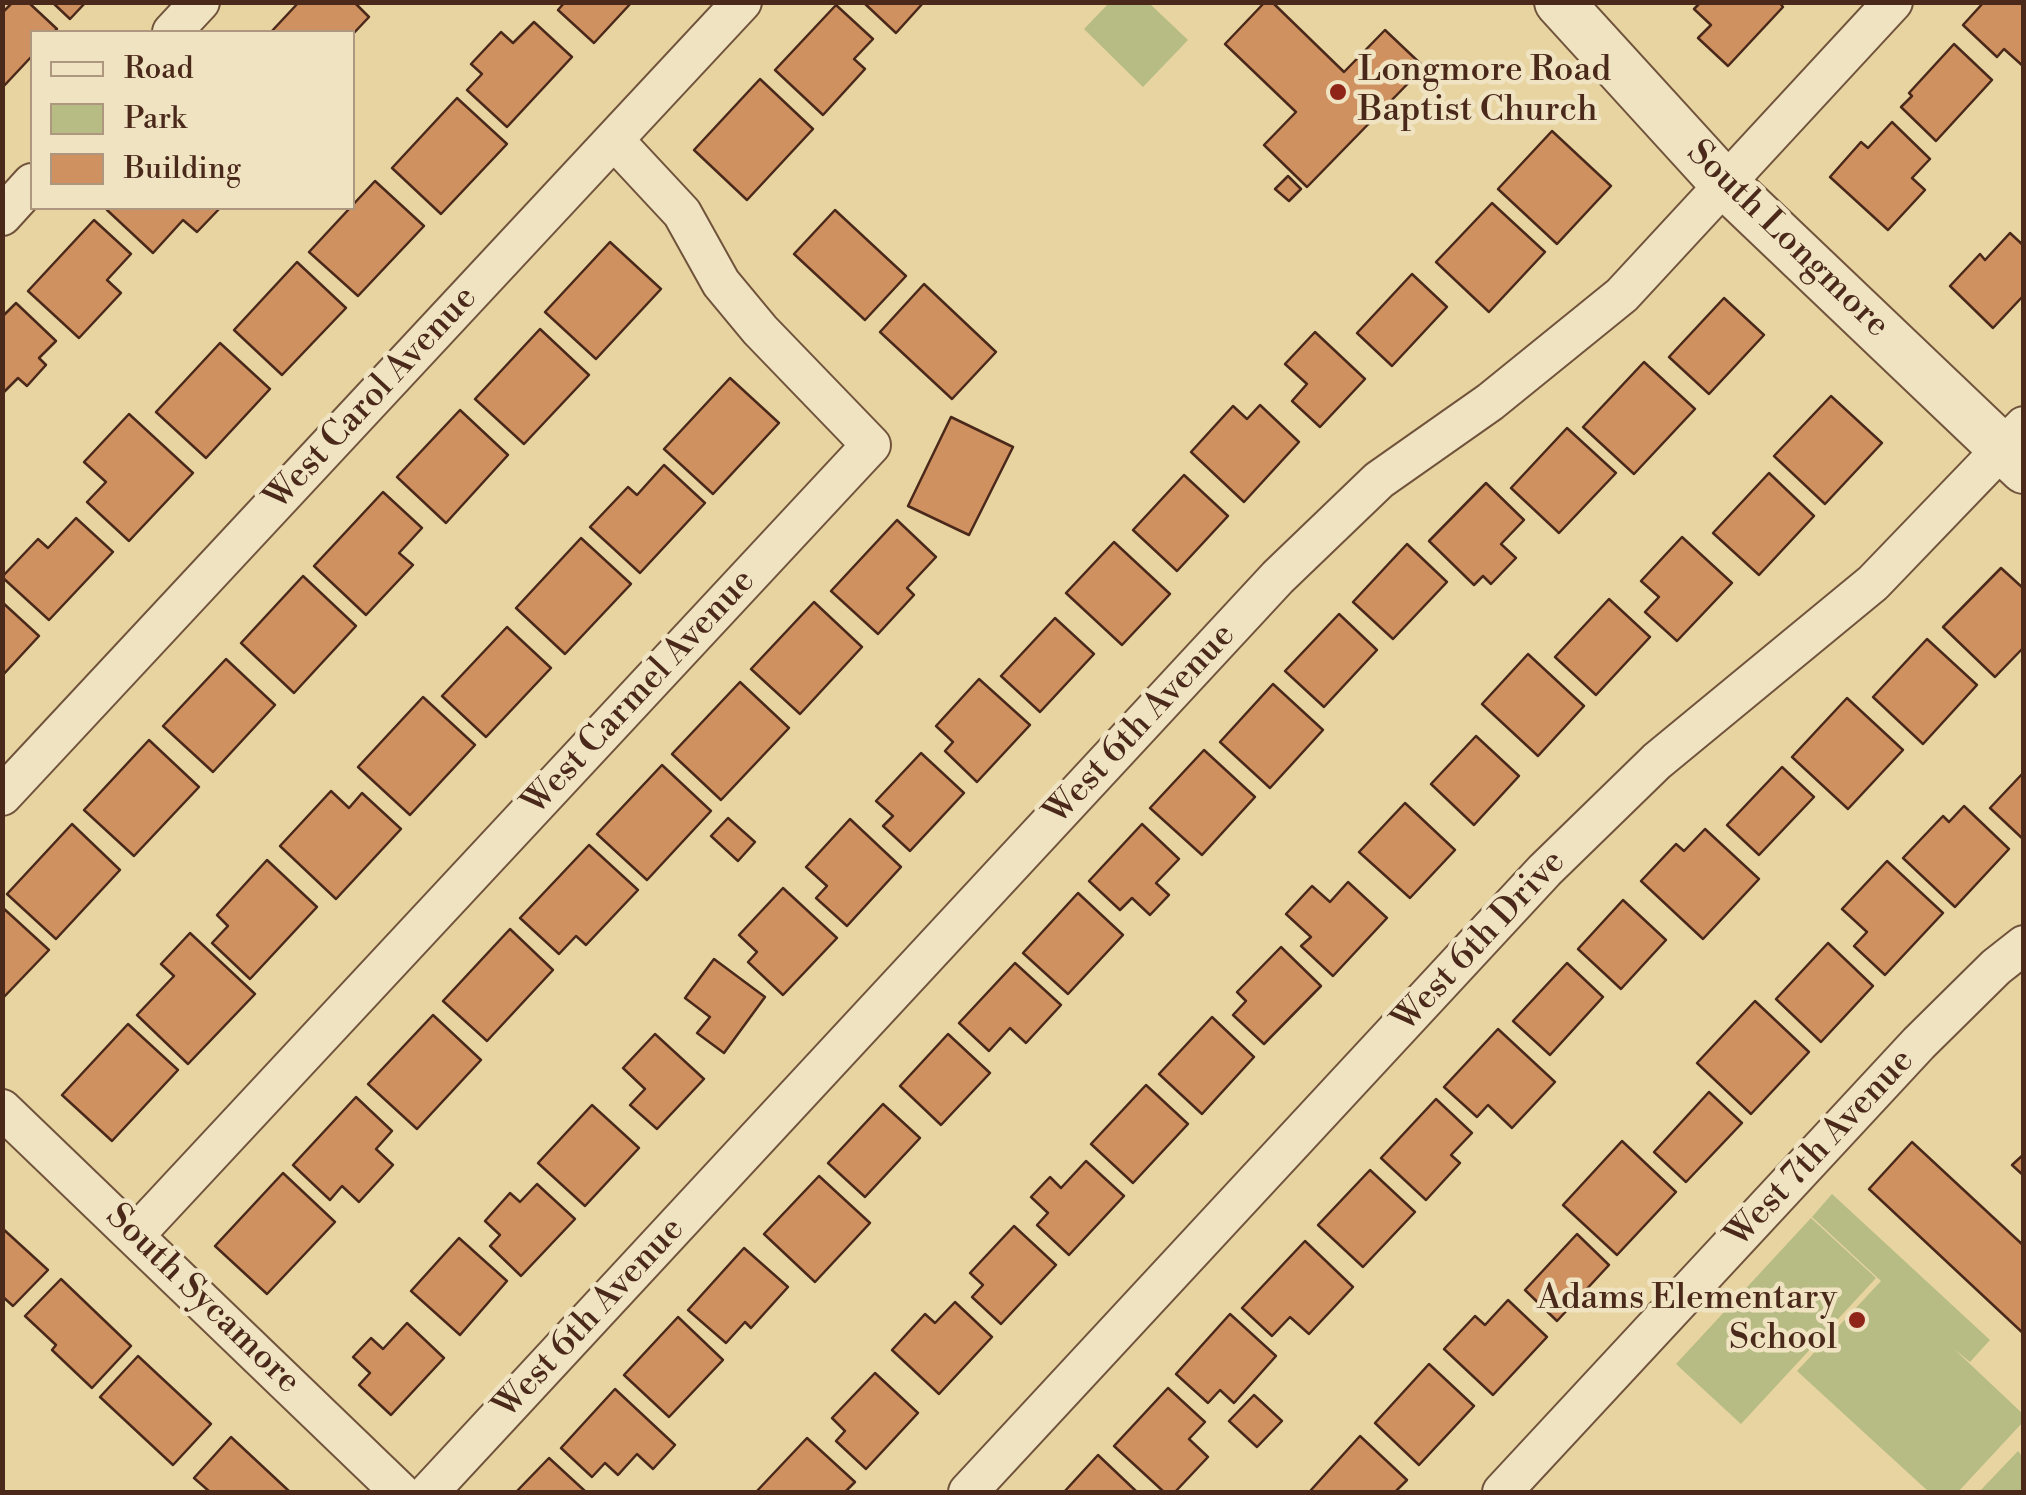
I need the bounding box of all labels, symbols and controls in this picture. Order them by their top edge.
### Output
legend [30,30,355,210]
text: Road [124,50,194,88]
place label: Longmore Road Baptist Church [1358,51,1611,133]
marker: Longmore Road Baptist Church [1327,81,1349,103]
text: Park [124,100,186,138]
street label: South Longmore [1677,133,1897,347]
text: Building [124,150,241,188]
street label: West Carol Avenue [257,278,487,520]
street label: West Carmel Avenue [515,561,765,825]
street label: West 6th Avenue [1037,616,1245,834]
street label: West 6th Drive [1385,842,1575,1042]
street label: West 7th Avenue [1718,1041,1924,1257]
street label: South Sycamore [96,1196,308,1404]
street label: West 6th Avenue [486,1210,694,1428]
place label: Adams Elementary School [1537,1279,1837,1361]
marker: Adams Elementary School [1846,1309,1868,1331]

